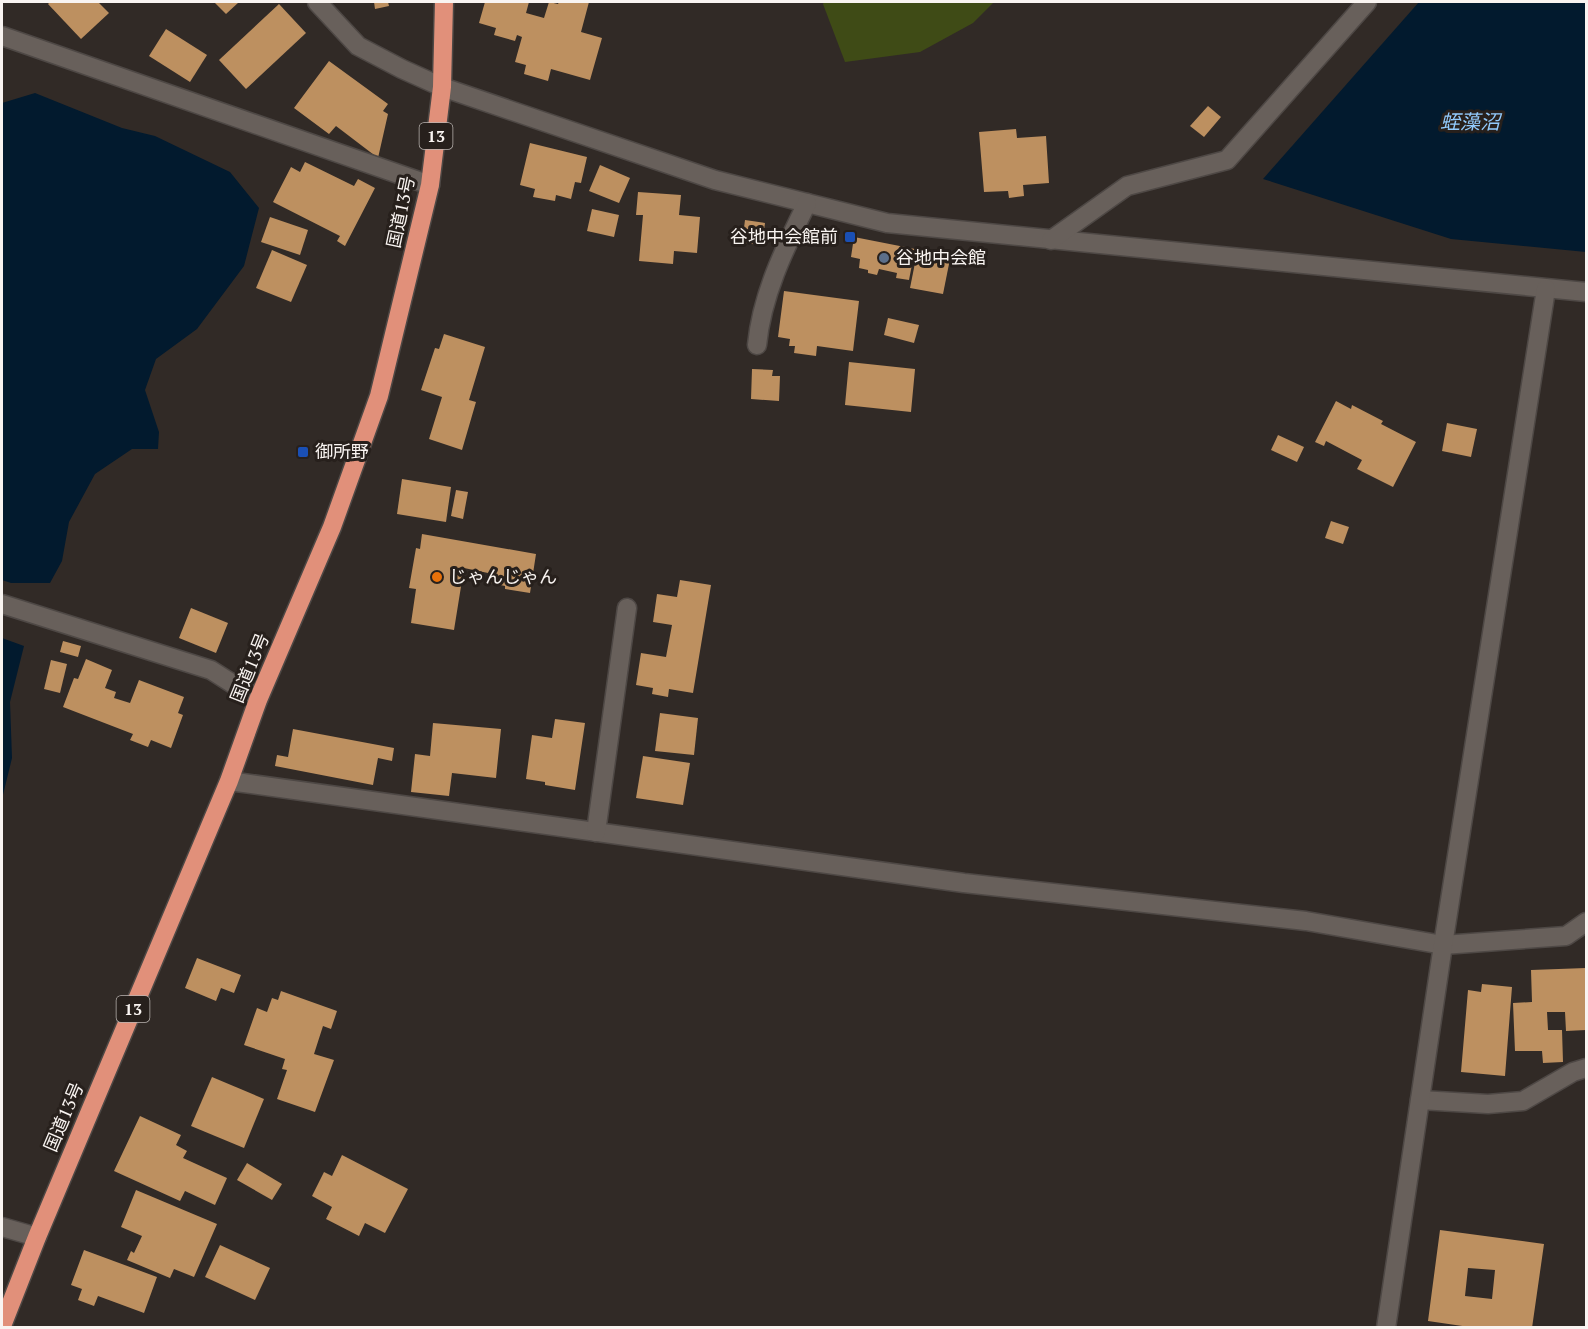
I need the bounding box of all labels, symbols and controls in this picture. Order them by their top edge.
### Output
water label: 蛭藻沼 [1440,108,1503,135]
road number: 13 [420,123,452,149]
street label: 国道13号 [381,173,419,250]
place label: 谷地中会館前 [730,224,838,248]
marker: 谷地中会館前 [843,230,857,244]
place label: 谷地中会館 [896,245,986,269]
marker: 谷地中会館 [877,251,891,265]
place label: 御所野 [315,439,369,463]
marker: 御所野 [296,445,310,459]
place label: じゃんじゃん [449,564,557,588]
marker: じゃんじゃん [430,570,444,584]
street label: 国道13号 [224,629,274,706]
road number: 13 [116,996,150,1022]
street label: 国道13号 [38,1078,88,1155]

